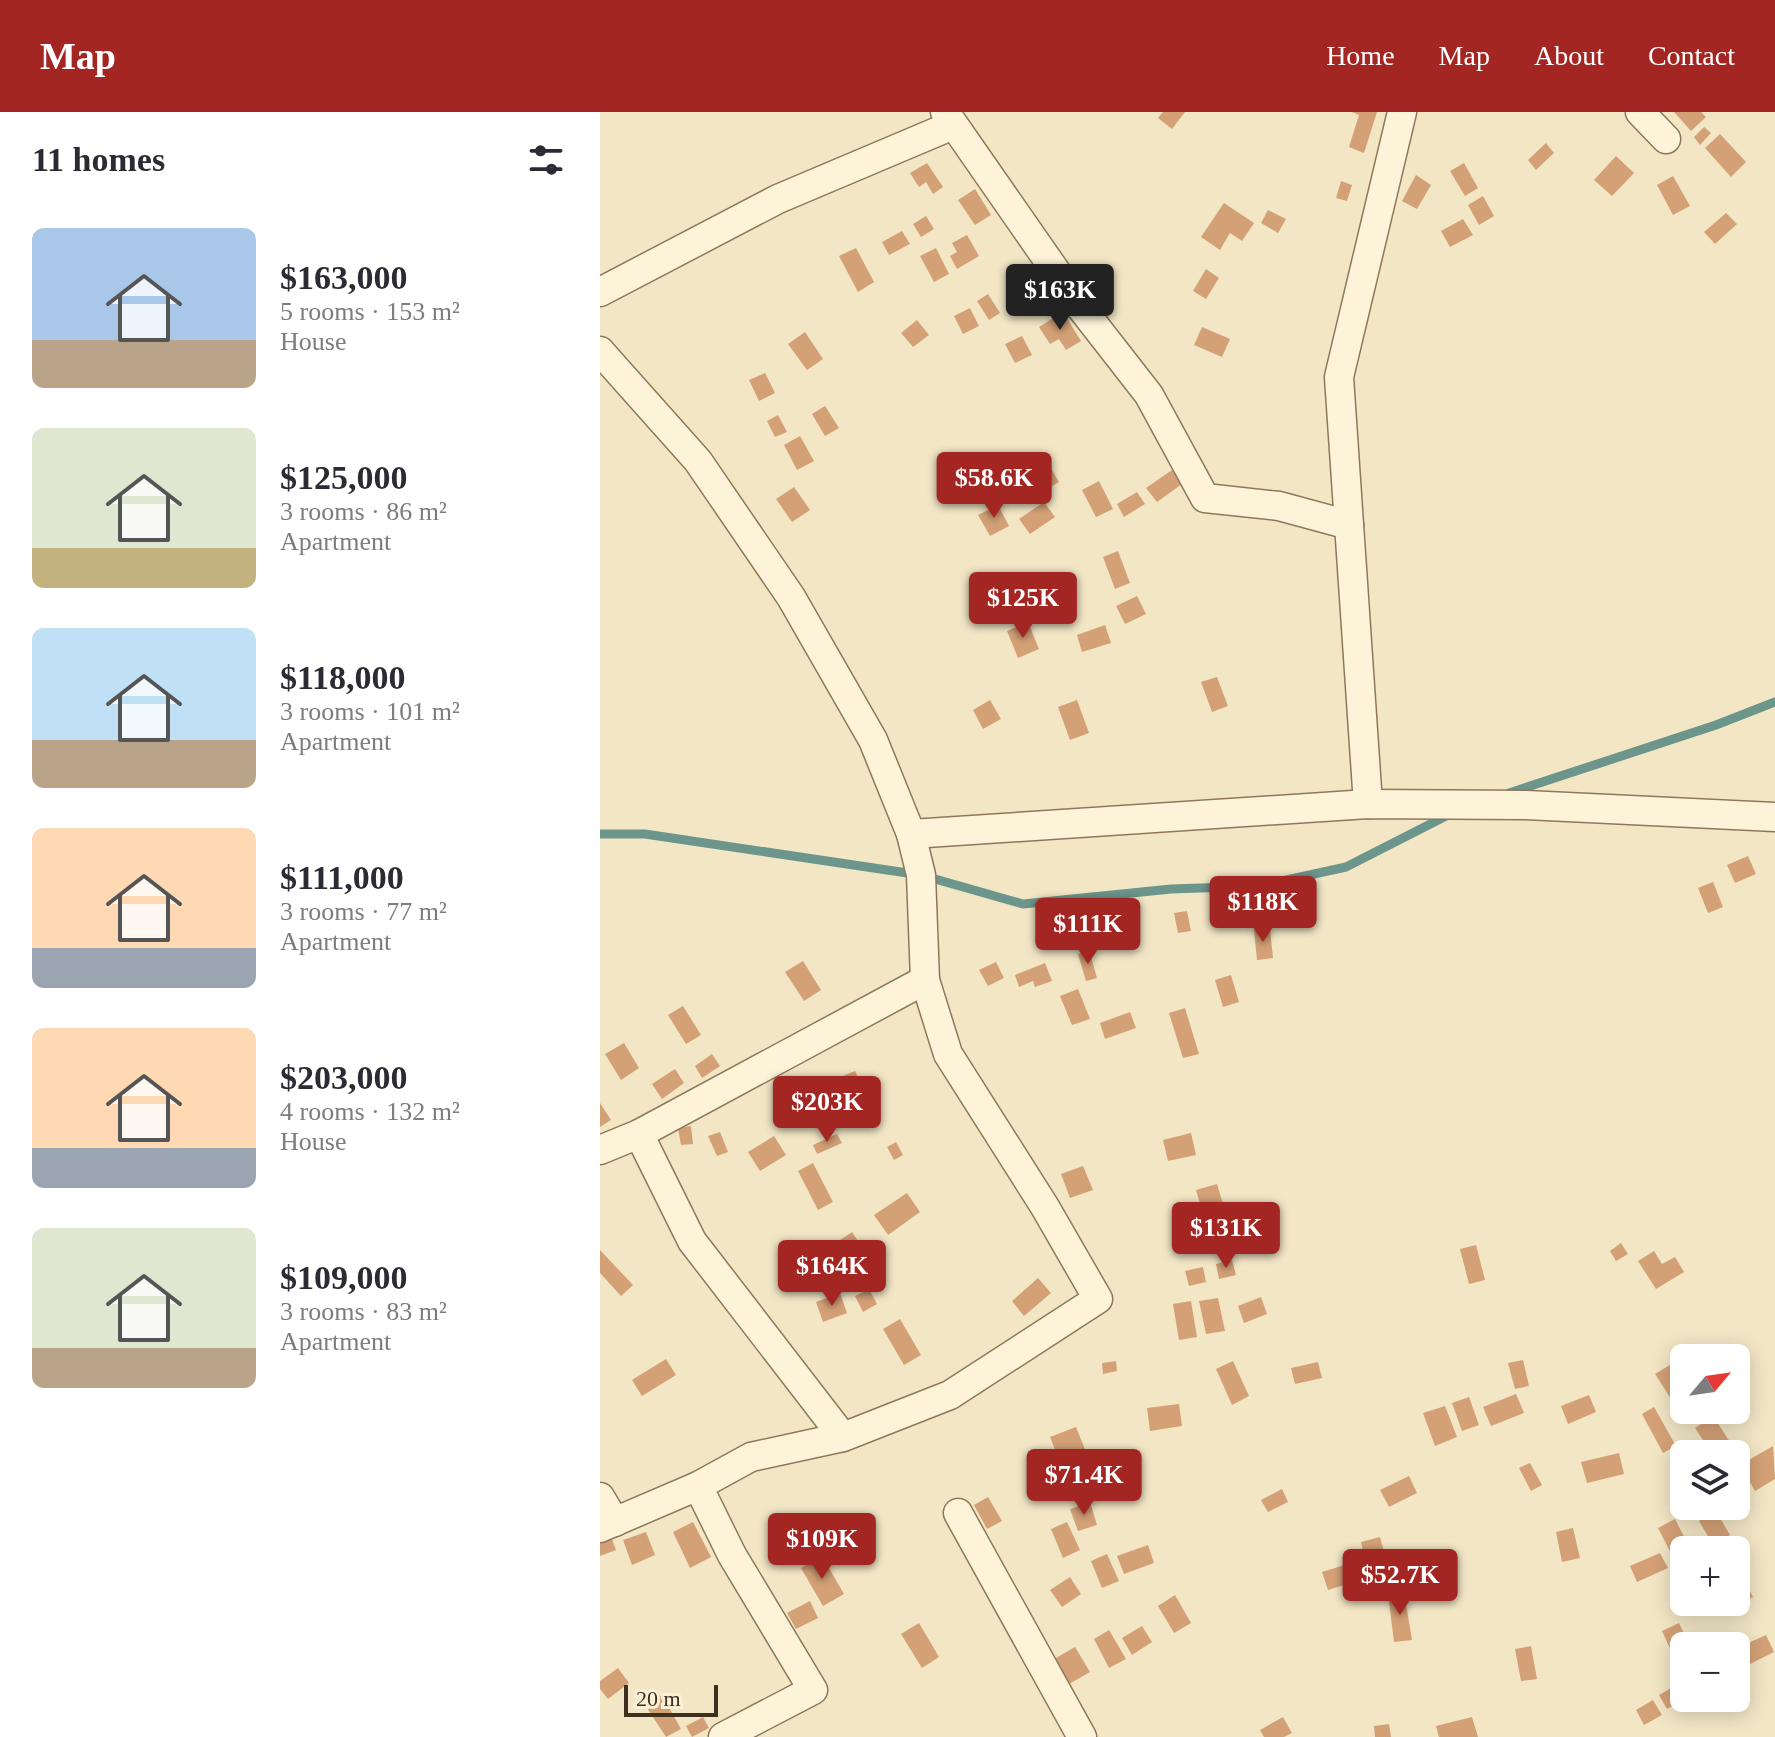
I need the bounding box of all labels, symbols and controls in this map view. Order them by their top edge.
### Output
text: Map [40,35,116,77]
text: Home [1326,40,1395,71]
text: Map [1439,40,1490,71]
text: About [1534,40,1604,71]
text: Contact [1648,40,1735,71]
icon: filters [524,138,568,182]
text: 11 homes [32,141,165,178]
text: $163,000 [280,259,408,296]
icon: home [96,260,192,356]
pin: $163K [1004,264,1116,332]
text: $163K [1024,275,1096,304]
text: 5 rooms · 153 m² [280,297,460,326]
text: House [280,327,346,356]
pin: $58.6K [929,452,1059,520]
text: $125,000 [280,459,408,496]
icon: home [96,460,192,556]
text: $58.6K [955,463,1033,492]
text: 3 rooms · 86 m² [280,497,447,526]
text: Apartment [280,527,391,556]
pin: $125K [967,572,1079,640]
text: $125K [987,583,1059,612]
text: $118,000 [280,659,406,696]
icon: home [96,660,192,756]
text: 3 rooms · 101 m² [280,697,460,726]
text: Apartment [280,727,391,756]
text: $111,000 [280,859,404,896]
icon: home [96,860,192,956]
pin: $118K [1207,876,1319,944]
text: $118K [1228,887,1298,916]
text: 3 rooms · 77 m² [280,897,447,926]
pin: $111K [1032,898,1144,966]
text: $111K [1053,909,1123,938]
text: Apartment [280,927,391,956]
text: $203,000 [280,1059,408,1096]
icon: home [96,1060,192,1156]
pin: $203K [771,1076,883,1144]
text: $203K [791,1087,863,1116]
text: 4 rooms · 132 m² [280,1097,460,1126]
text: House [280,1127,346,1156]
pin: $131K [1170,1202,1282,1270]
text: $131K [1190,1213,1262,1242]
pin: $164K [776,1240,888,1308]
text: $164K [796,1251,868,1280]
text: $109,000 [280,1259,408,1296]
icon: home [96,1260,192,1356]
text: 3 rooms · 83 m² [280,1297,447,1326]
text: Apartment [280,1327,391,1356]
north arrow [1670,1344,1750,1424]
map controls [1670,1344,1750,1712]
button: layers [1670,1440,1750,1520]
pin: $71.4K [1019,1449,1149,1517]
text: $71.4K [1045,1460,1123,1489]
pin: $109K [766,1513,878,1581]
text: $109K [786,1524,858,1553]
button: + [1670,1536,1750,1616]
pin: $52.7K [1335,1549,1465,1617]
text: $52.7K [1361,1560,1439,1589]
button: − [1670,1632,1750,1712]
scale bar [624,1681,718,1717]
text: 20 m [636,1686,681,1711]

